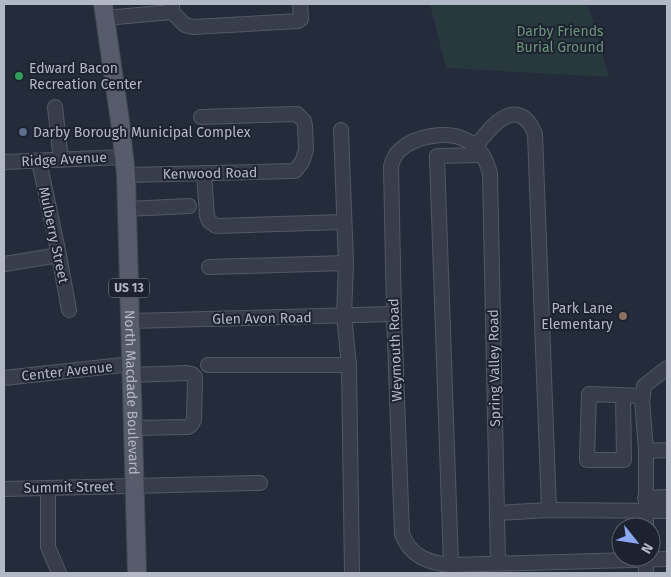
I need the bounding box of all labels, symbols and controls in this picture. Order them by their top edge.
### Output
park label: Darby Friends Burial Ground [516,23,604,56]
place label: Edward Bacon Recreation Center [29,60,143,93]
marker: Edward Bacon Recreation Center [13,70,25,82]
place label: Darby Borough Municipal Complex [33,124,251,141]
marker: Darby Borough Municipal Complex [17,126,29,138]
street label: Ridge Avenue [21,149,107,170]
street label: Kenwood Road [163,164,257,183]
street label: Mulberry Street [35,185,72,286]
road number: US 13 [109,278,149,298]
street label: Weymouth Road [385,298,406,402]
place label: Park Lane Elementary [541,300,613,333]
street label: Glen Avon Road [212,309,312,328]
street label: Spring Valley Road [485,309,504,427]
street label: North Macdade Boulevard [121,310,142,475]
marker: Park Lane Elementary [617,310,629,322]
street label: Center Avenue [21,358,113,385]
street label: Summit Street [24,478,115,497]
north arrow [611,517,661,567]
text: N [637,540,657,557]

